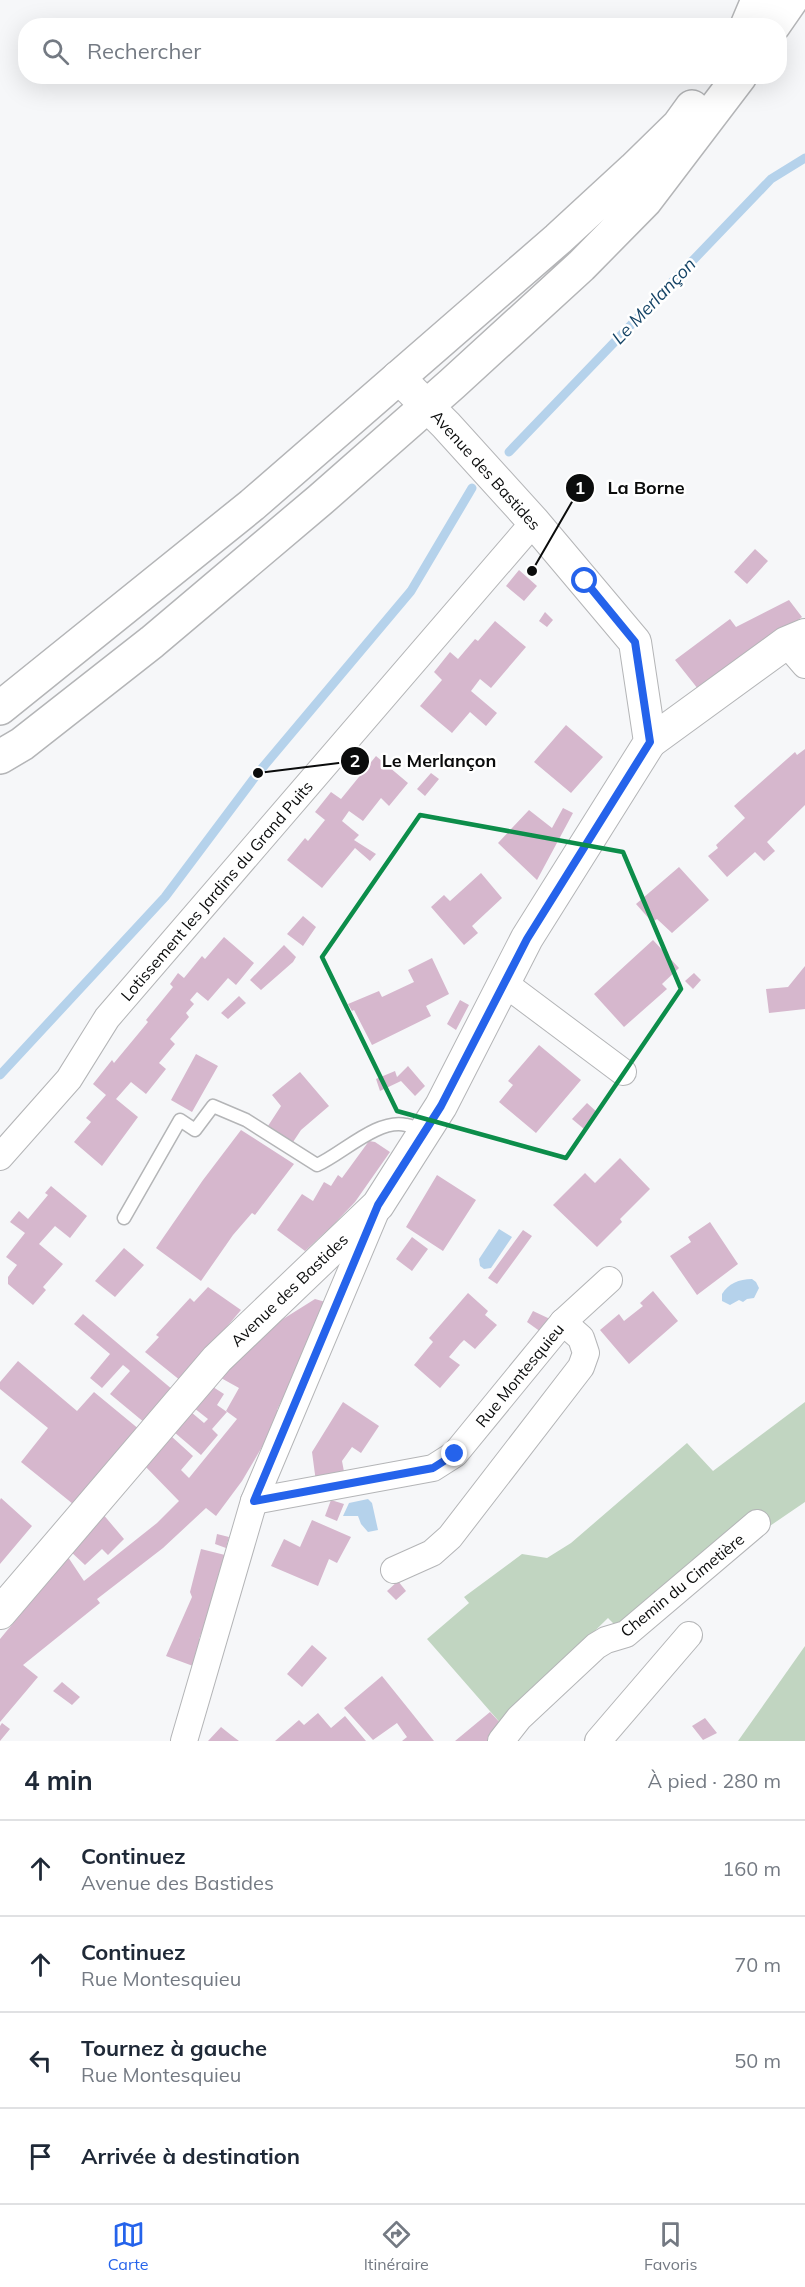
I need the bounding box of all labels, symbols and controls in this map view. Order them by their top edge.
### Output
search box [18,18,787,84]
icon: search [39,35,72,68]
text: Rechercher [87,37,201,65]
water label: Le Merlançon [607,253,701,349]
street label: Avenue des Bastides [427,406,545,534]
callout: La Borne [565,470,697,506]
text: 1 [575,476,585,499]
text: La Borne [607,476,685,499]
route start [571,567,597,593]
callout: Le Merlançon [340,743,508,779]
text: 2 [350,749,360,772]
text: Le Merlançon [382,749,496,772]
street label: Lotissement les Jardins du Grand Puits [116,776,317,1005]
street label: Avenue des Bastides [226,1229,352,1351]
street label: Rue Montesquieu [471,1319,568,1431]
route end [441,1440,467,1466]
street label: Chemin du Cimetière [616,1529,748,1641]
text: 4 min [24,1764,93,1797]
text: À pied · 280 m [648,1768,781,1793]
text: Continuez [81,1842,186,1870]
icon: ahead [24,1852,57,1885]
text: 160 m [722,1856,781,1881]
text: Avenue des Bastides [81,1870,274,1895]
text: Continuez [81,1938,186,1966]
icon: ahead [24,1948,57,1981]
text: 70 m [734,1952,781,1977]
text: Rue Montesquieu [81,1966,241,1991]
text: Tournez à gauche [81,2034,267,2062]
icon: left [24,2044,57,2077]
text: 50 m [734,2048,781,2073]
text: Rue Montesquieu [81,2062,241,2087]
icon: arrive [24,2140,57,2173]
text: Arrivée à destination [81,2142,300,2170]
tab: Carte [108,2218,148,2274]
tab: Itinéraire [364,2218,429,2274]
tab: Favoris [644,2218,697,2274]

